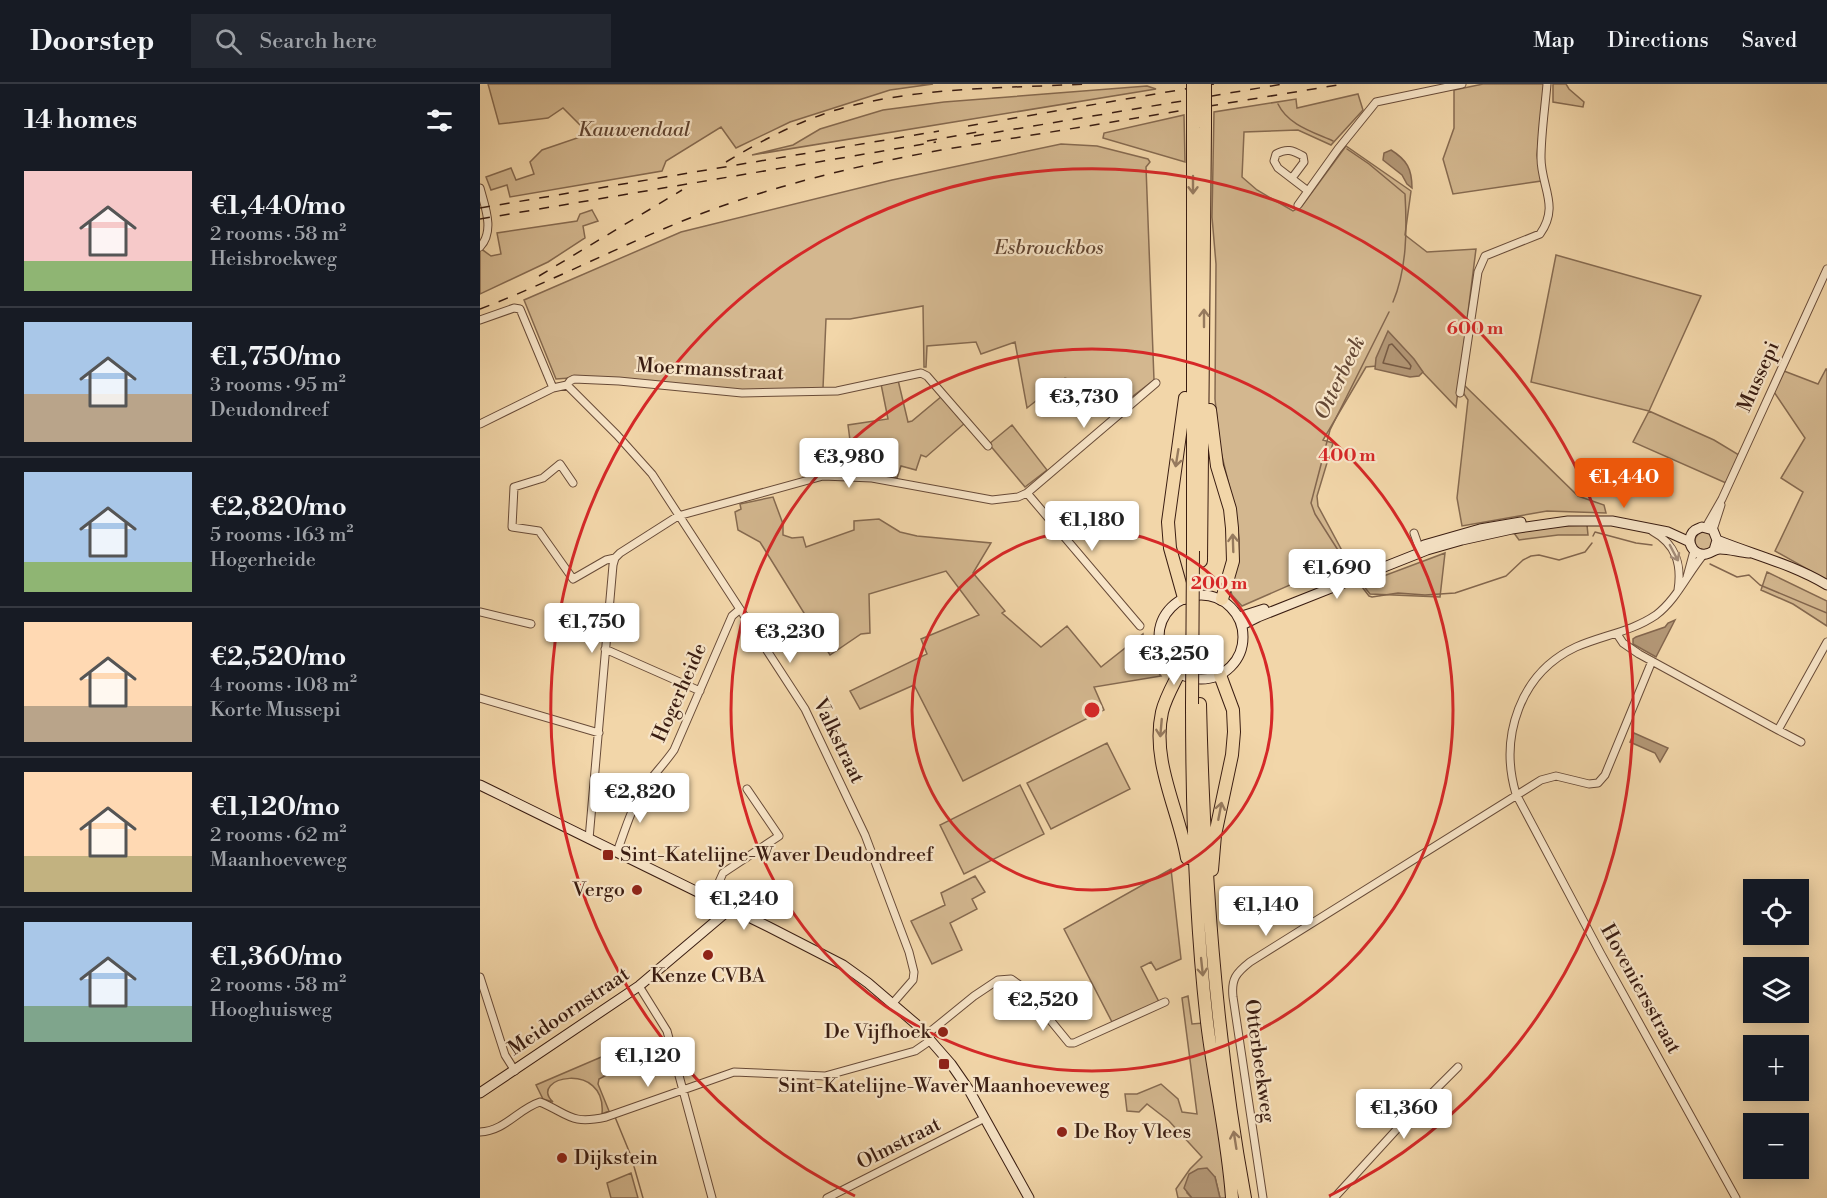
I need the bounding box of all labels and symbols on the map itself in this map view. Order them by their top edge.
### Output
park label: Kauwendaal [578,118,691,143]
one-way arrow [1187,174,1199,194]
park label: Esbrouckbos [994,236,1104,261]
one-way arrow [1198,309,1210,329]
text: 600 m [1447,317,1504,340]
water label: Otterbeek [1309,332,1371,424]
street label: Mussepi [1732,337,1786,416]
street label: Moermansstraat [635,354,785,386]
pin: €3,730 [1035,378,1133,429]
pin: €3,980 [800,438,898,489]
text: 400 m [1318,444,1376,467]
one-way arrow [1172,447,1183,467]
pin: €1,440 [1575,458,1673,509]
pin: €1,180 [1043,501,1141,552]
one-way arrow [1227,533,1239,553]
one-way arrow [1668,544,1680,561]
pin: €1,690 [1288,549,1386,600]
text: 200 m [1191,572,1248,595]
pin: €1,750 [543,603,641,654]
pin: €3,230 [741,613,839,664]
pin: €3,250 [1125,635,1223,686]
street label: Hogerheide [647,640,713,746]
street label: Valkstraat [806,693,869,788]
centre of rings [1082,700,1102,720]
one-way arrow [1155,717,1166,737]
pin: €2,820 [591,773,689,824]
one-way arrow [1215,802,1226,821]
place label: Sint-Katelijne-Waver Deudondreef [620,843,934,868]
marker: Sint-Katelijne-Waver Deudondreef [601,848,615,862]
place label: Vergo [571,878,625,903]
pin: €1,240 [695,880,793,931]
marker: Vergo [630,883,644,897]
pin: €1,140 [1217,886,1315,937]
street label: Hoveniersstraat [1594,920,1686,1058]
marker: Kenze CVBA [701,948,715,962]
one-way arrow [1197,957,1208,977]
street label: Meidoornstraat [504,962,634,1062]
place label: Kenze CVBA [651,964,767,989]
pin: €2,520 [994,981,1092,1032]
street label: Otterbeekweg [1238,998,1280,1125]
place label: De Vijfhoek [824,1020,933,1045]
marker: De Vijfhoek [936,1025,950,1039]
pin: €1,120 [599,1037,697,1088]
marker: Sint-Katelijne-Waver Maanhoeveweg [937,1057,951,1071]
place label: Sint-Katelijne-Waver Maanhoeveweg [778,1074,1110,1099]
pin: €1,360 [1355,1089,1453,1140]
street label: Olmstraat [853,1112,945,1176]
place label: De Roy Vlees [1074,1120,1191,1145]
marker: De Roy Vlees [1055,1125,1069,1139]
one-way arrow [1229,1131,1240,1151]
place label: Dijkstein [574,1146,658,1171]
marker: Dijkstein [555,1151,569,1165]

